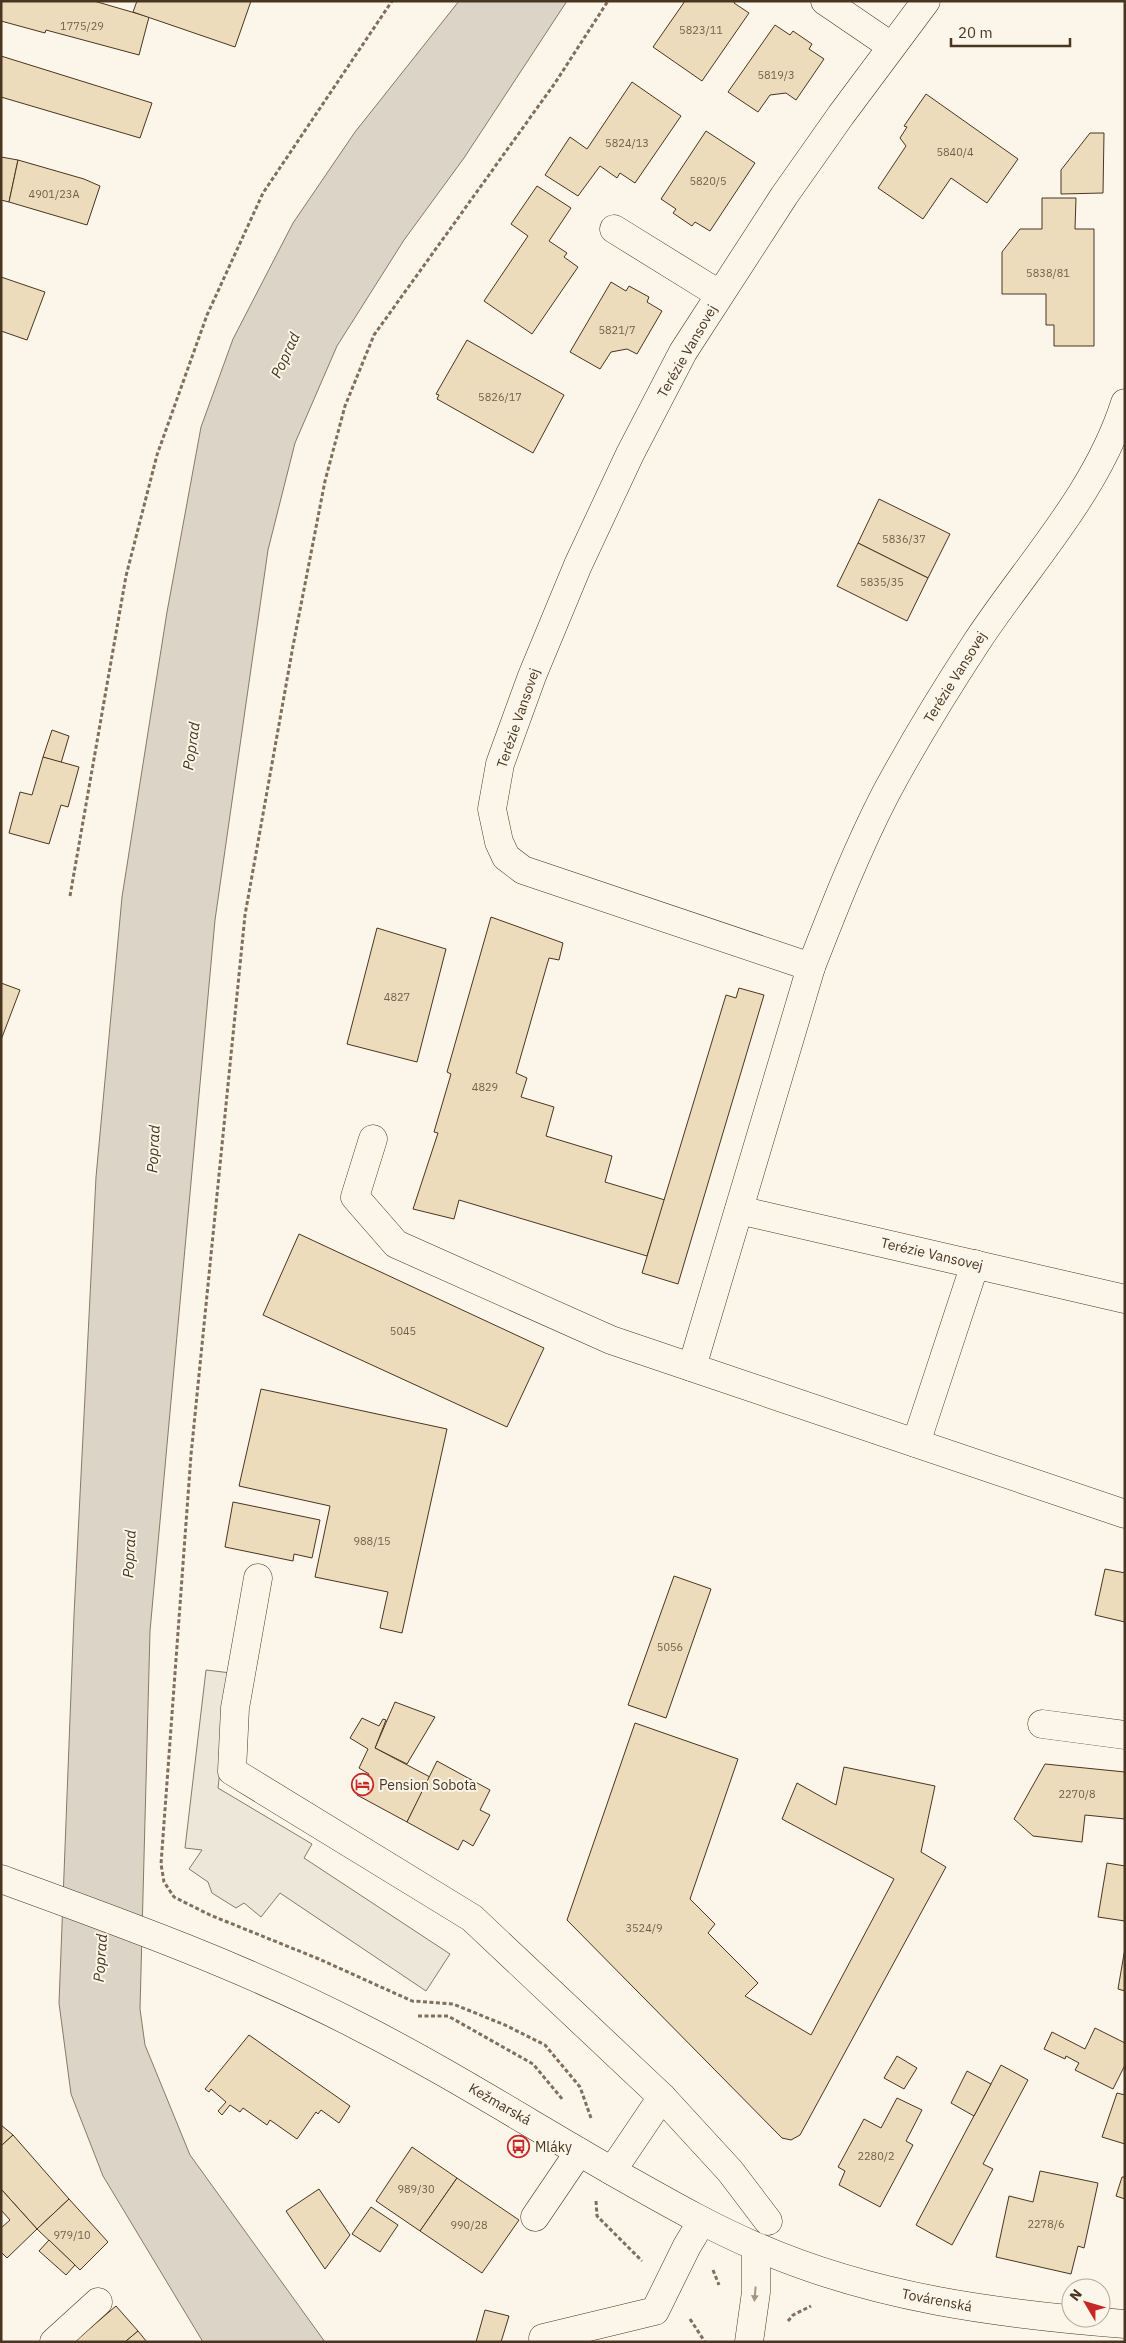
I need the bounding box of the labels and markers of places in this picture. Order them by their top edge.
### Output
hotel icon: Pension Sobota [351,1773,375,1797]
place label: Pension Sobota [379,1776,477,1794]
bus stop icon: Mláky [507,2135,531,2159]
place label: Mláky [535,2138,572,2156]

